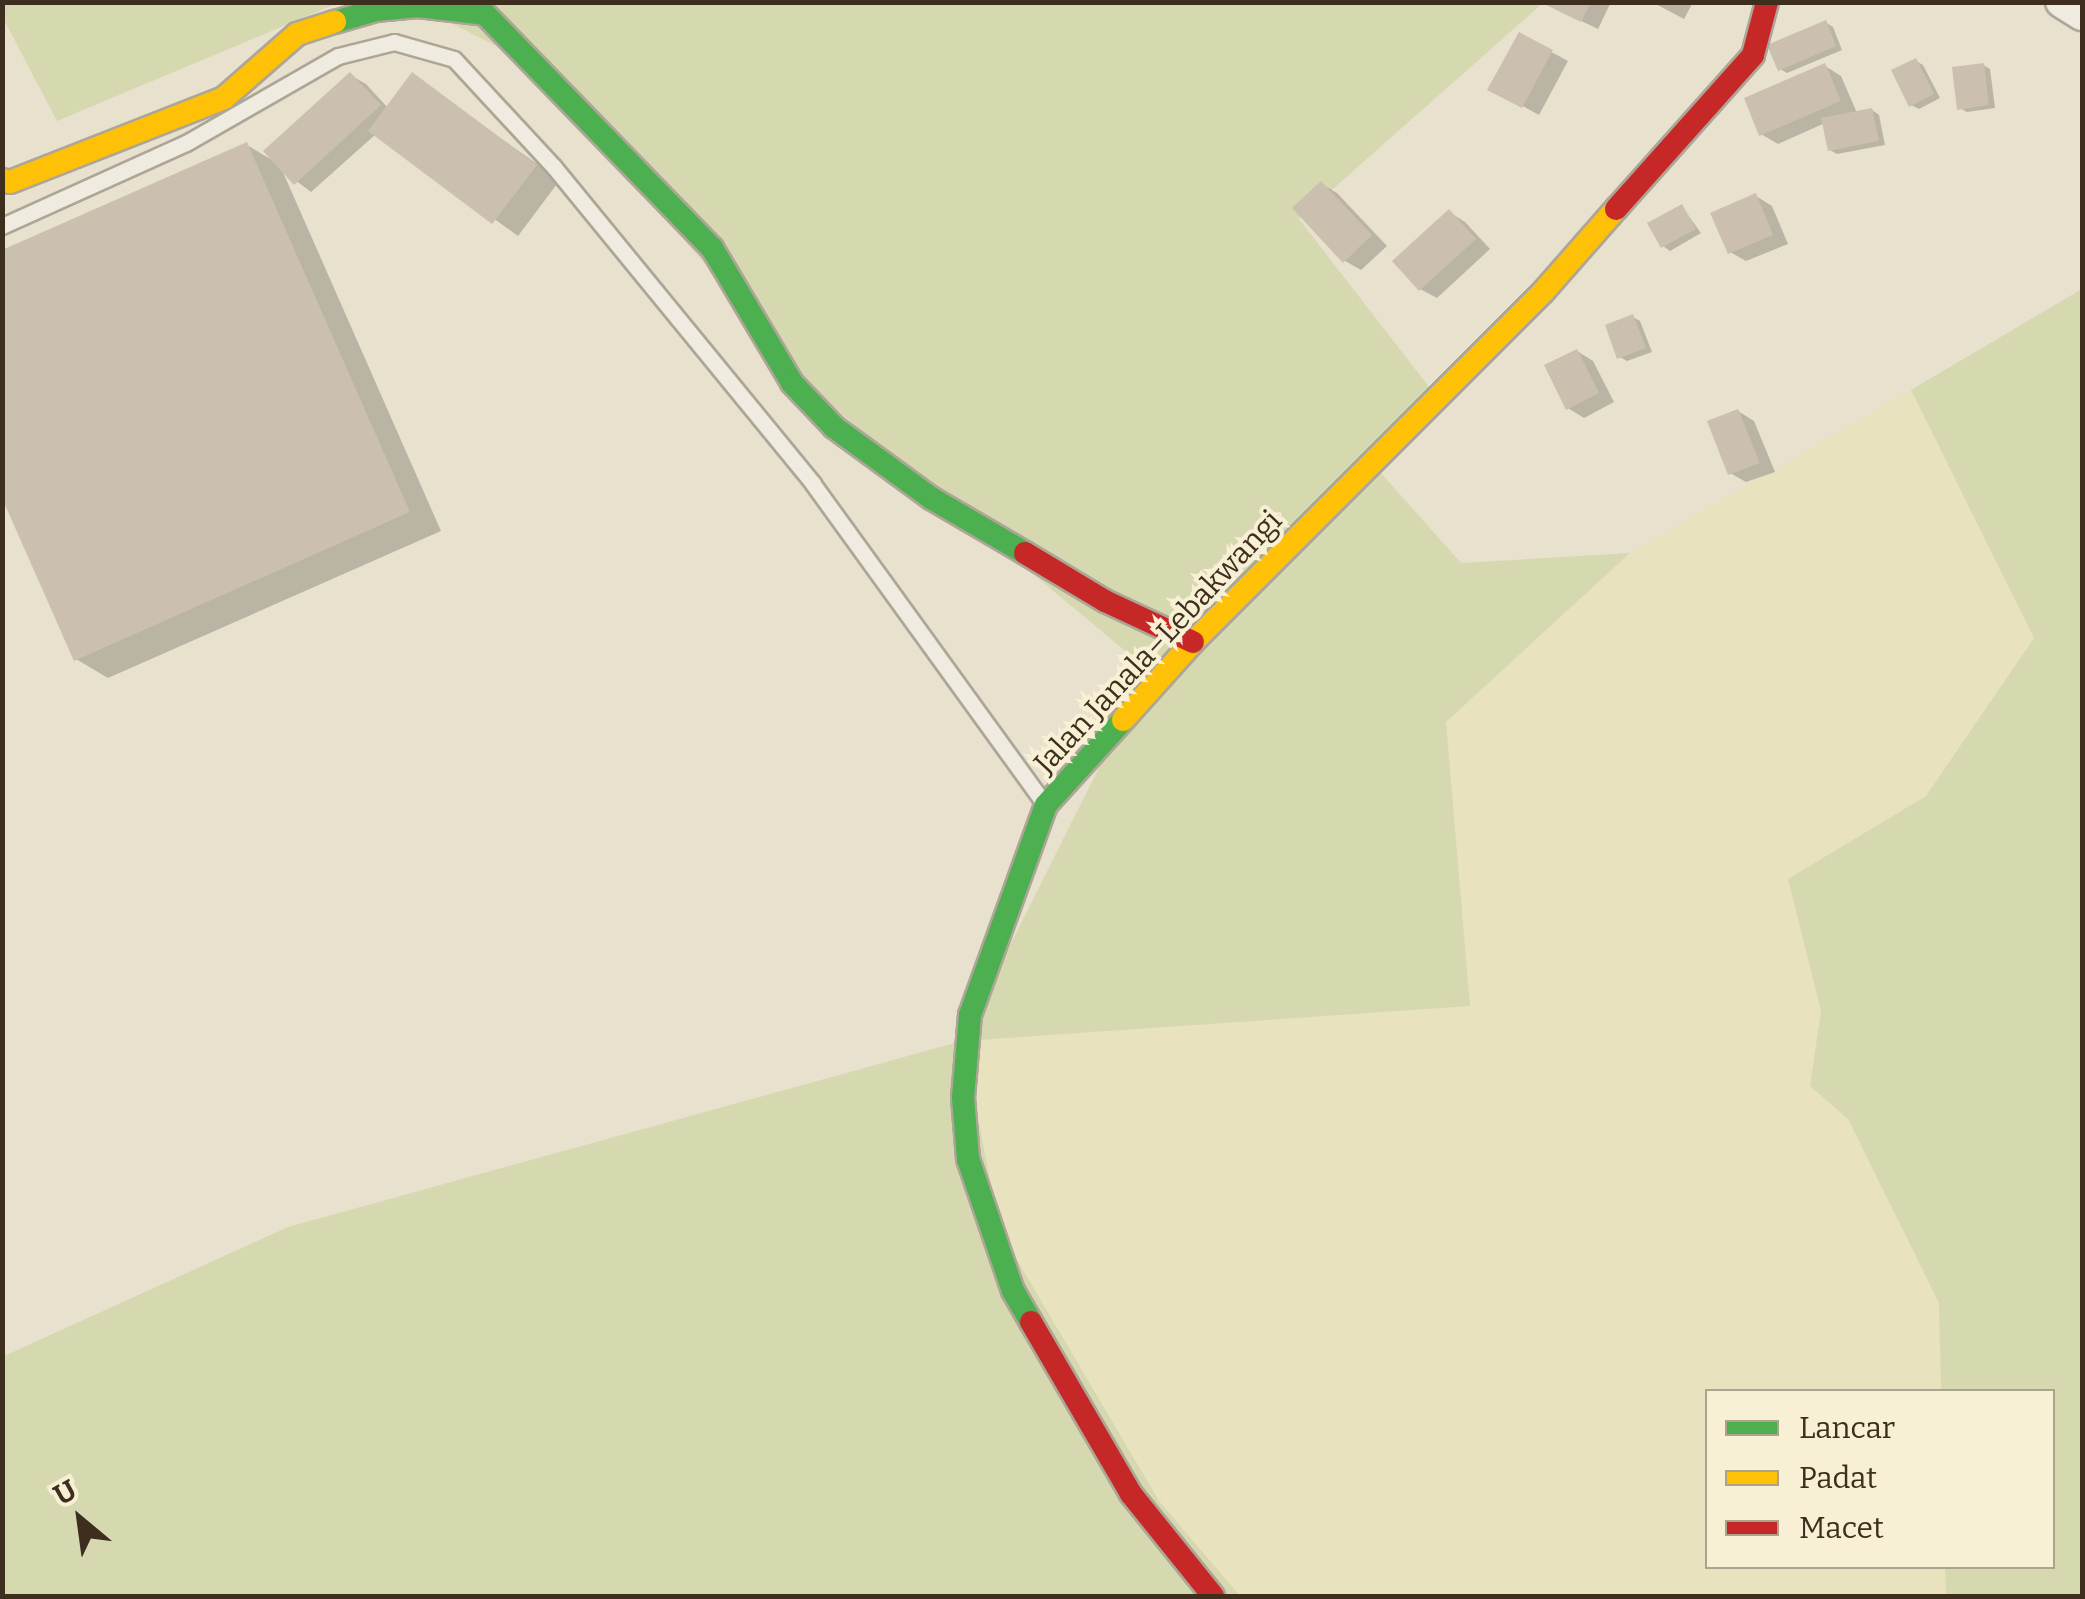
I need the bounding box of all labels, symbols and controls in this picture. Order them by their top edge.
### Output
street label: Jalan Janala–Lebakwangi [1027,503,1289,781]
legend [1705,1389,2055,1569]
text: Lancar [1799,1410,1895,1446]
text: Padat [1799,1460,1877,1496]
north arrow [30,1469,130,1569]
text: U [48,1473,82,1512]
text: Macet [1799,1510,1884,1546]

